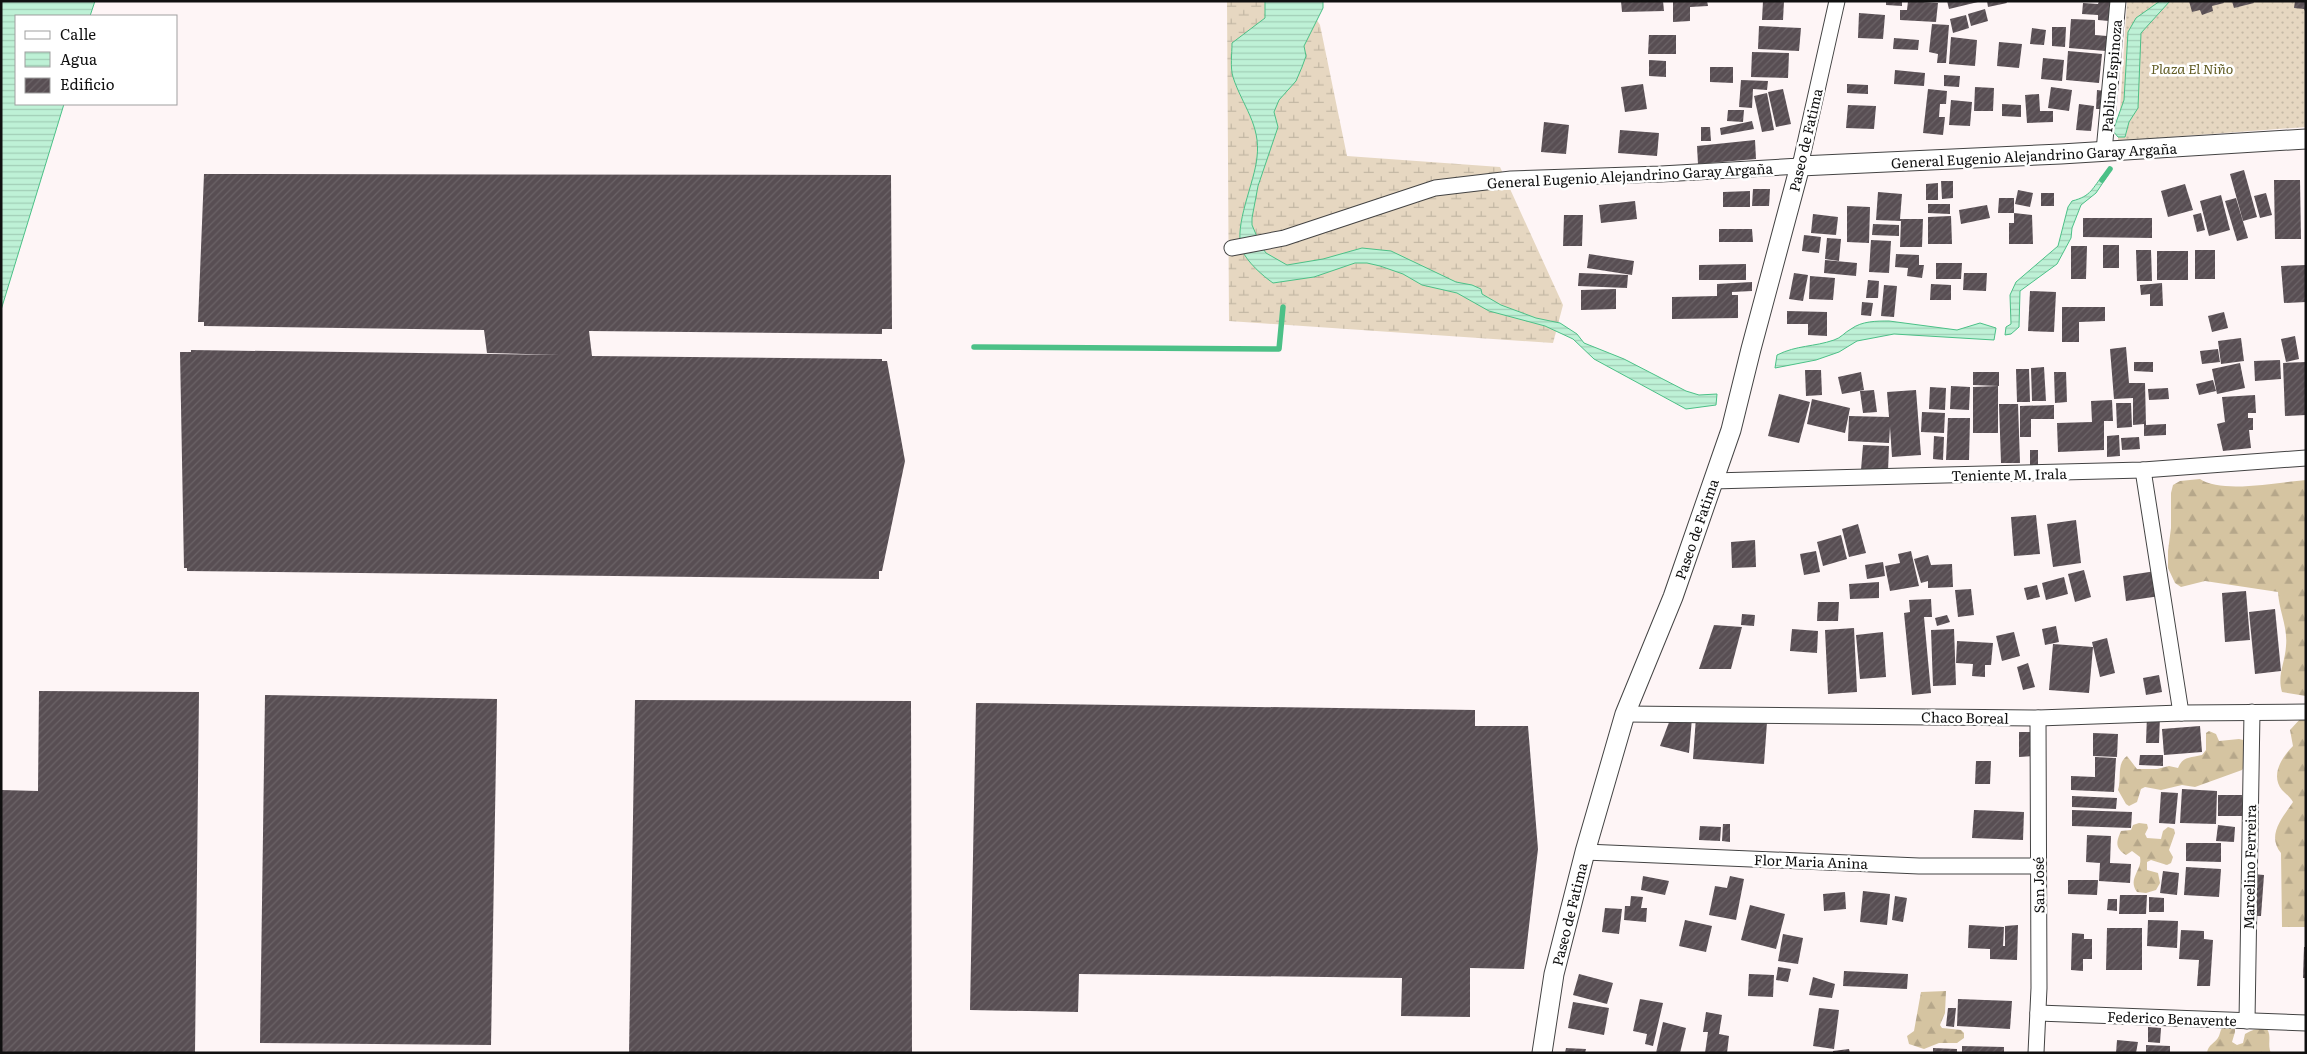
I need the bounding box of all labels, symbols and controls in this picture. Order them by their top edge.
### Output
legend [15,15,178,105]
street label: Pablino Espinoza [2096,18,2126,133]
text: Calle [60,22,96,45]
text: Agua [60,47,98,70]
park label: Plaza El Niño [2151,58,2233,78]
text: Edificio [60,72,115,95]
street label: Paseo de Fatima [1783,86,1827,194]
street label: General Eugenio Alejandrino Garay Argaña [1891,137,2178,172]
street label: General Eugenio Alejandrino Garay Argaña [1487,157,1774,192]
street label: Teniente M. Irala [1951,463,2067,485]
street label: Paseo de Fatima [1669,475,1723,582]
street label: Chaco Boreal [1921,706,2009,728]
street label: Marcelino Ferreira [2238,804,2260,930]
street label: Flor Maria Anina [1754,849,1869,873]
street label: San José [2028,857,2048,913]
street label: Paseo de Fatima [1547,860,1592,968]
street label: Federico Benavente [2107,1006,2237,1030]

